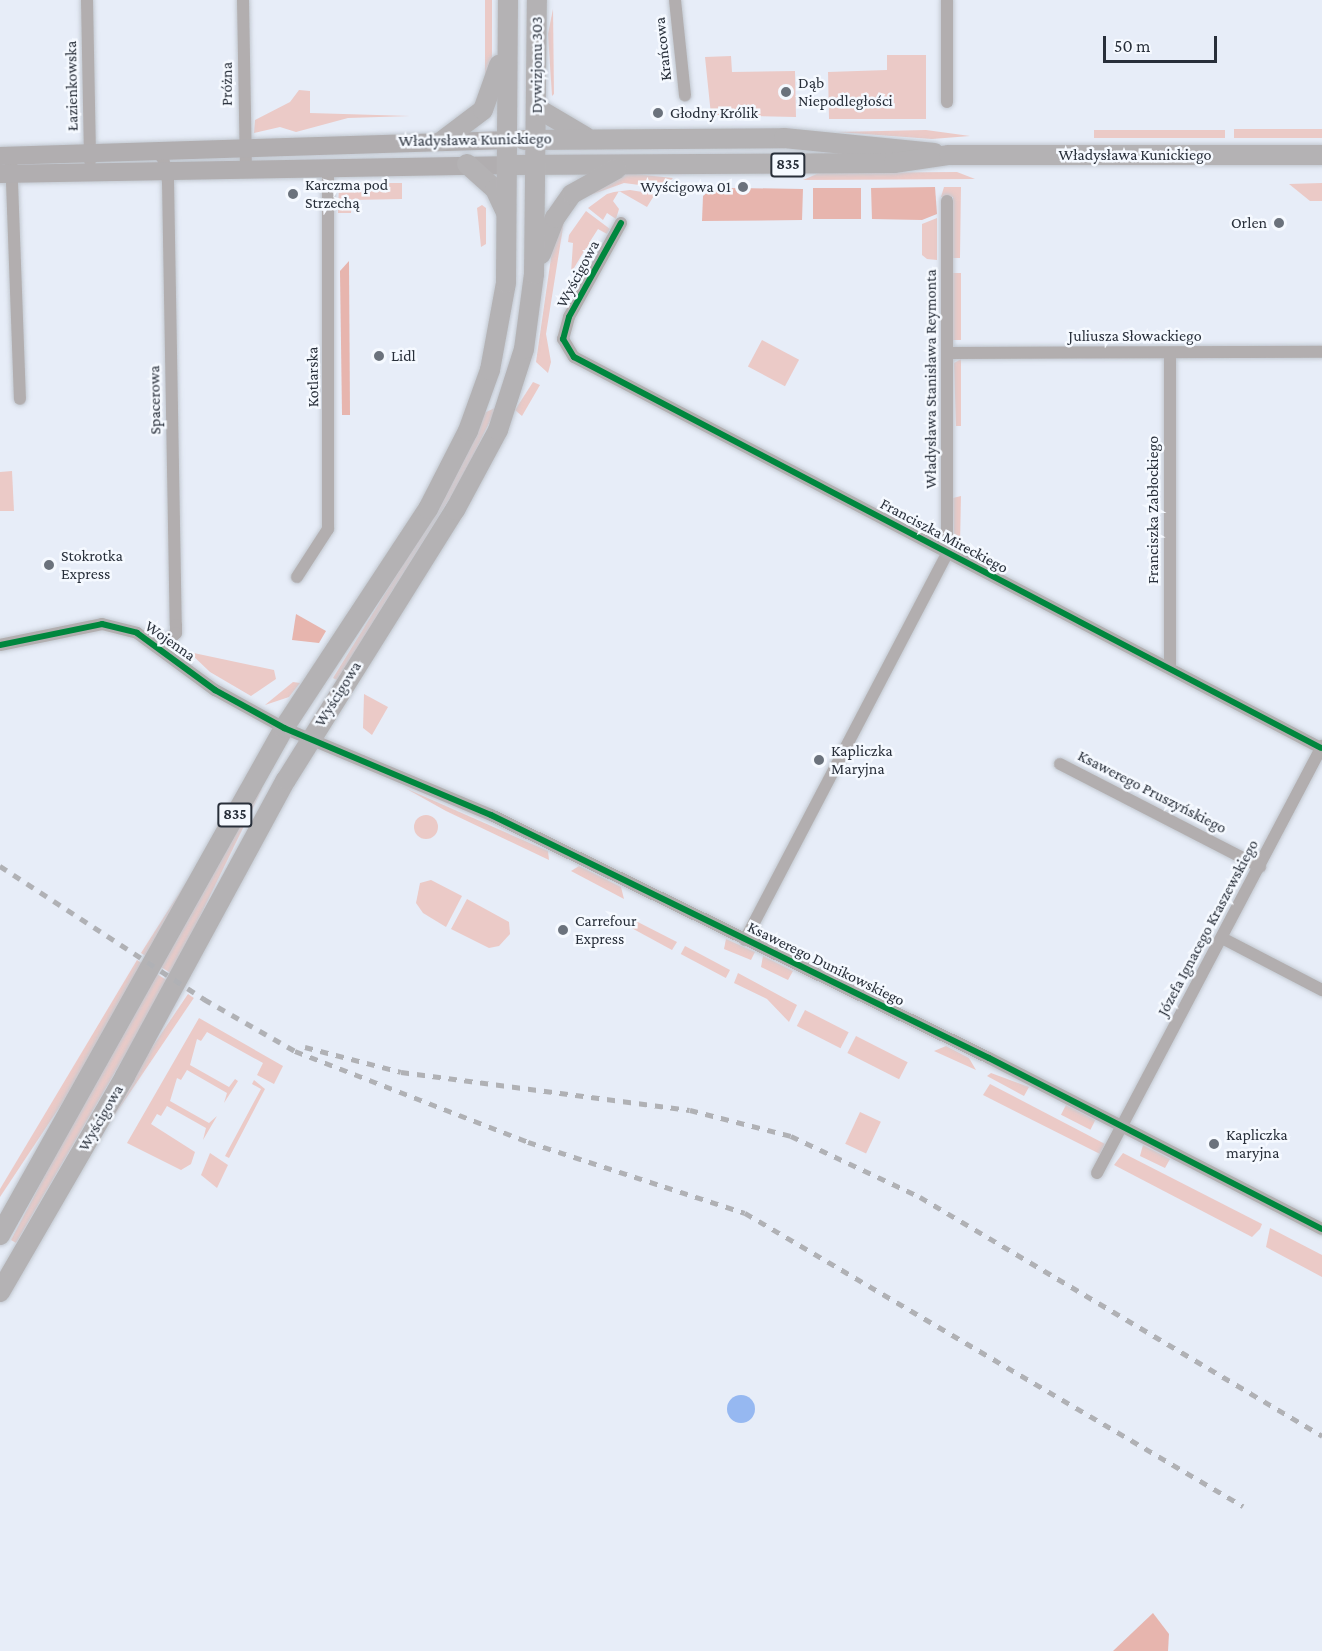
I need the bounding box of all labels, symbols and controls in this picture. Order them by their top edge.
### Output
street label: Krańcowa [650,16,676,82]
street label: Dywizjonu 303 [527,17,547,113]
scale bar [1106,24,1220,62]
text: 50 m [1114,36,1151,56]
street label: Łazienkowska [62,41,82,131]
street label: Próżna [217,62,237,106]
place label: Dąb Niepodległości [798,73,893,111]
marker: Dąb Niepodległości [779,85,793,99]
place label: Głodny Królik [670,103,758,123]
marker: Głodny Królik [651,106,665,120]
street label: Władysława Kunickiego [398,129,552,151]
street label: Władysława Kunickiego [1058,145,1212,165]
road number: 835 [770,153,806,177]
place label: Karczma pod Strzechą [305,175,388,213]
place label: Wyścigowa 01 [640,177,731,197]
marker: Wyścigowa 01 [736,180,750,194]
marker: Karczma pod Strzechą [286,187,300,201]
place label: Orlen [1231,213,1267,233]
marker: Orlen [1272,216,1286,230]
street label: Wyścigowa [552,237,604,311]
street label: Władysława Stanisława Reymonta [921,269,941,489]
street label: Juliusza Słowackiego [1068,326,1202,346]
place label: Lidl [391,346,416,366]
street label: Kotlarska [303,347,323,407]
marker: Lidl [372,349,386,363]
street label: Spacerowa [145,365,165,435]
street label: Franciszka Zabłockiego [1143,436,1163,584]
street label: Franciszka Mireckiego [877,494,1011,578]
place label: Stokrotka Express [61,546,123,584]
marker: Stokrotka Express [42,558,56,572]
street label: Wojenna [141,617,199,665]
street label: Wyścigowa [310,658,366,730]
place label: Kapliczka Maryjna [831,741,893,779]
street label: Ksawerego Pruszyńskiego [1074,746,1230,838]
marker: Kapliczka Maryjna [812,753,826,767]
road number: 835 [217,803,253,827]
street label: Józefa Ignacego Kraszewskiego [1153,837,1263,1019]
place label: Carrefour Express [575,911,637,949]
street label: Ksawerego Dunikowskiego [744,918,908,1010]
marker: Carrefour Express [556,923,570,937]
street label: Wyścigowa [74,1081,128,1155]
place label: Kapliczka maryjna [1226,1125,1288,1163]
marker: Kapliczka maryjna [1207,1137,1221,1151]

